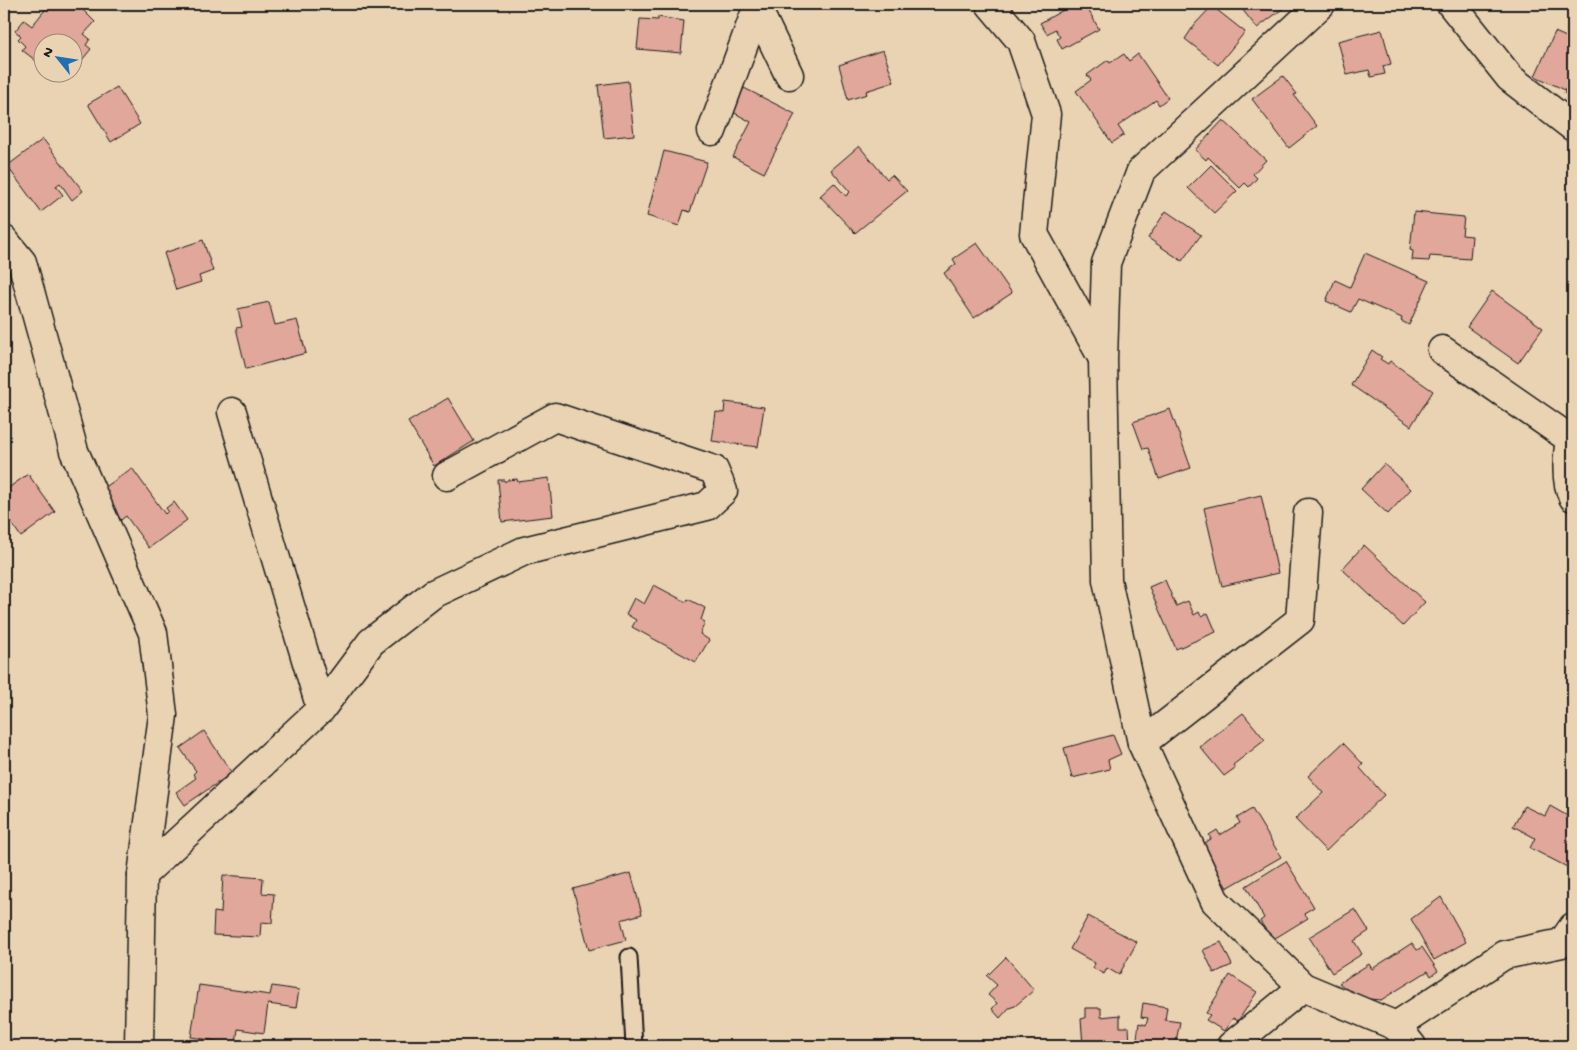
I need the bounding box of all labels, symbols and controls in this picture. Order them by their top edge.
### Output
north arrow [32,32,82,82]
text: N [39,45,59,61]

